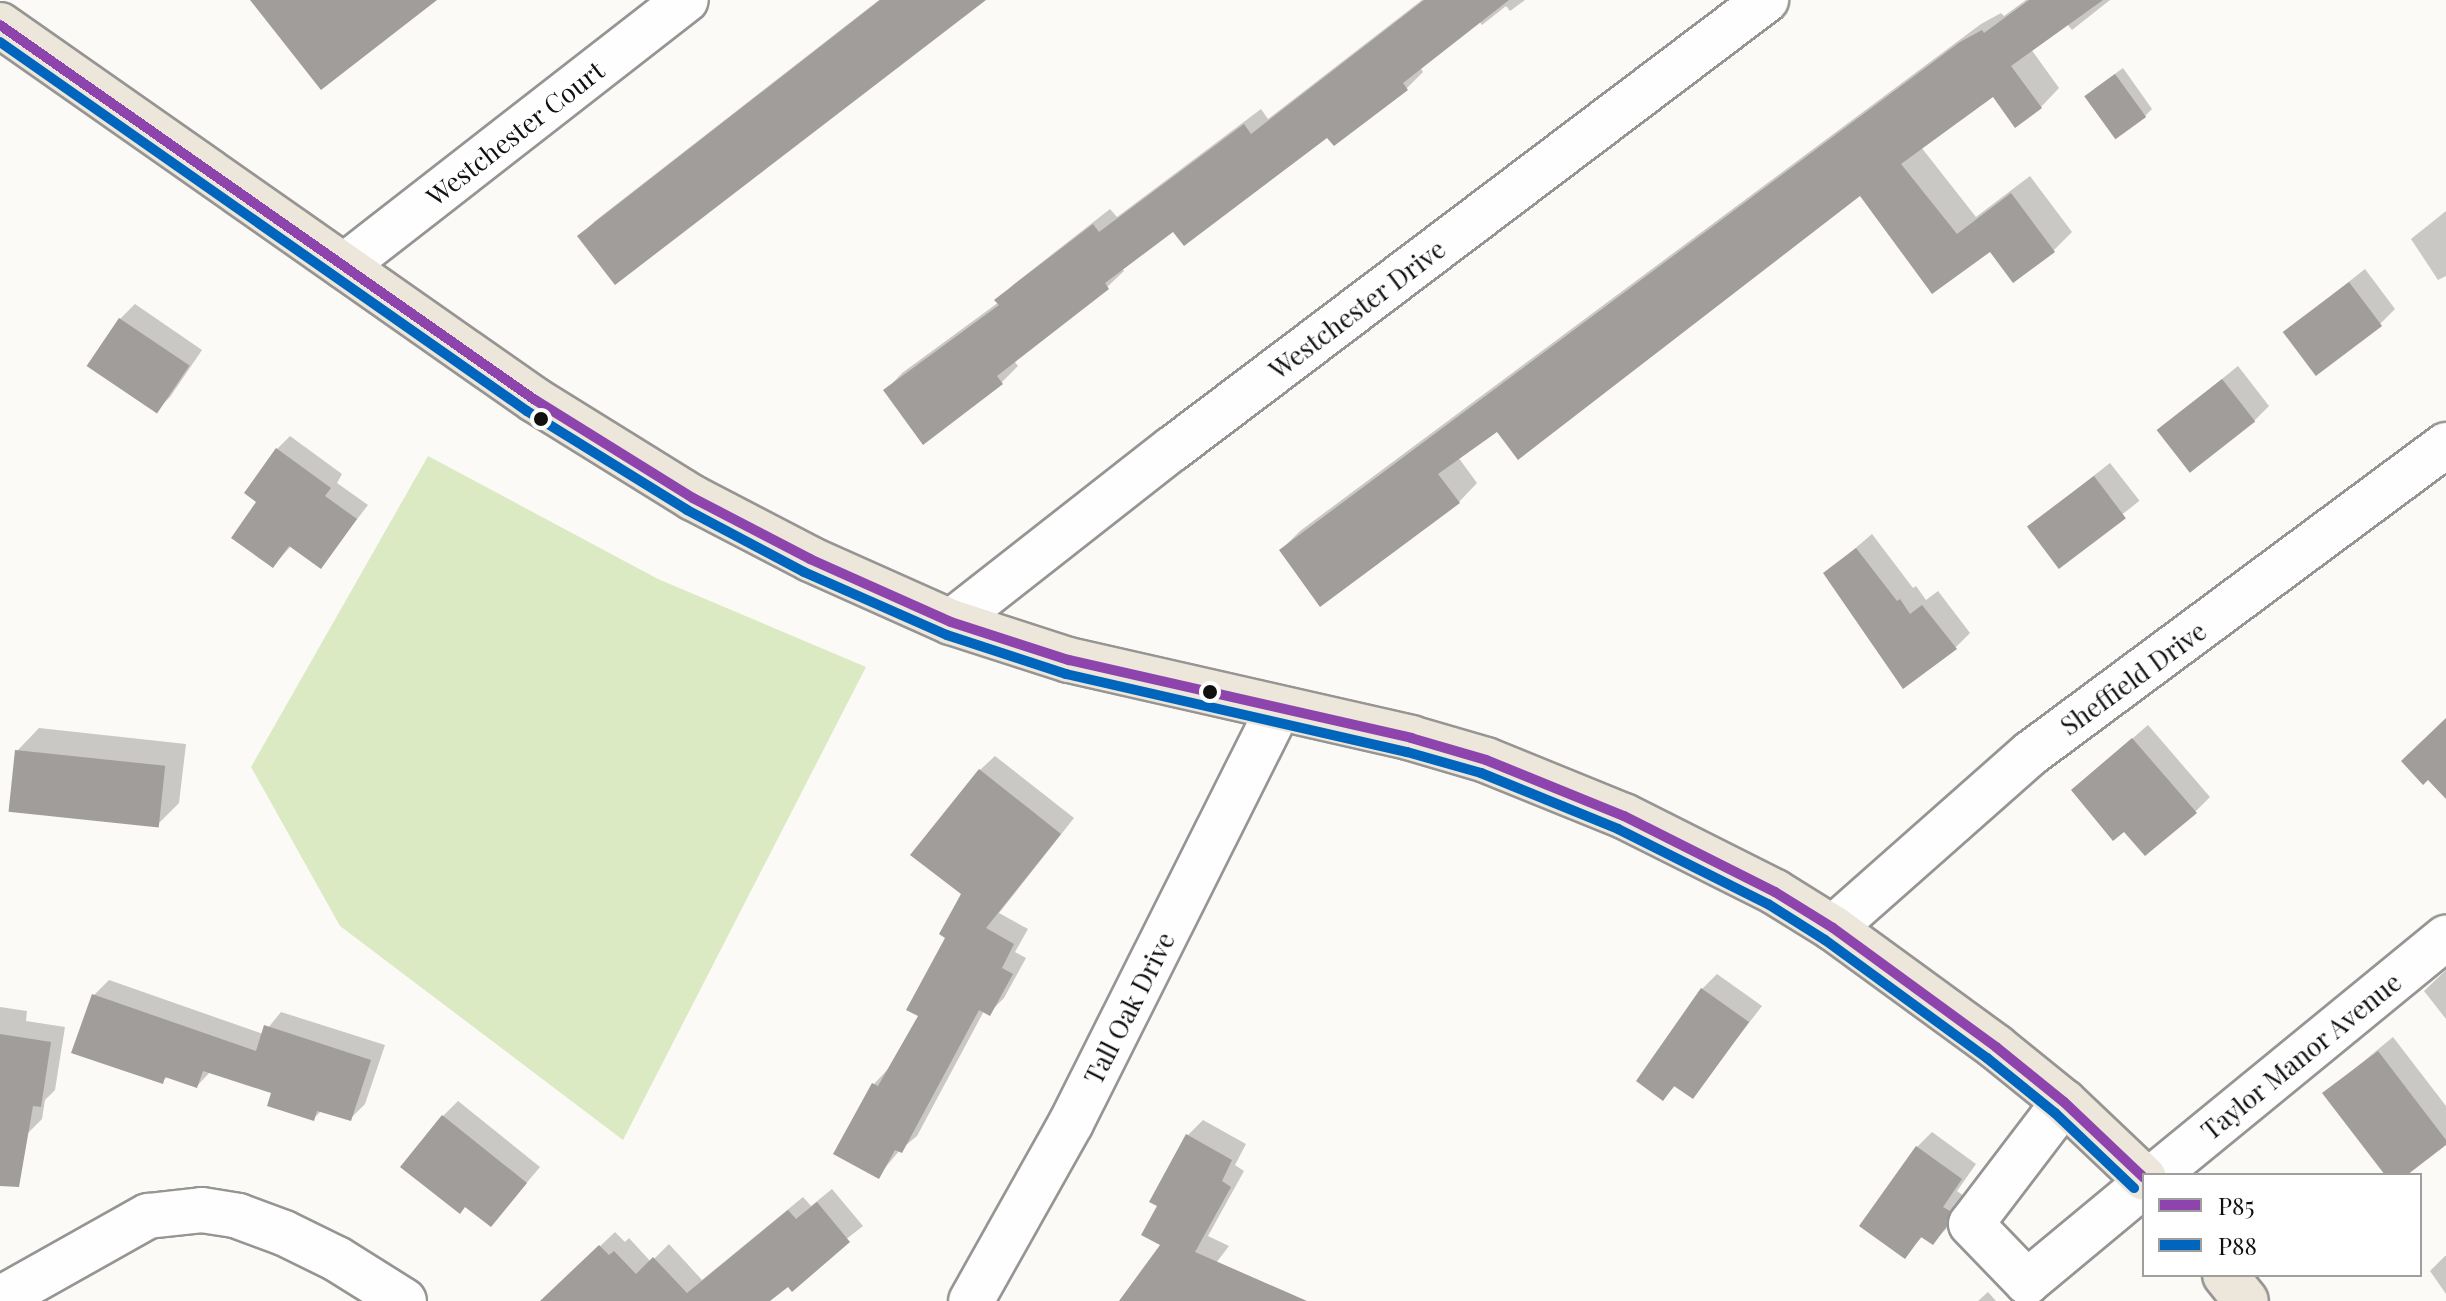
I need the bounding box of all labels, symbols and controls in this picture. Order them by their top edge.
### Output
street label: Westchester Court [420,54,610,212]
street label: Westchester Drive [1263,233,1451,385]
unlabelled marker [533,411,549,427]
street label: Sheffield Drive [2054,615,2212,741]
unlabelled marker [1202,684,1218,700]
street label: Tall Oak Drive [1077,927,1181,1089]
street label: Taylor Manor Avenue [2194,965,2408,1147]
legend [2142,1173,2422,1277]
text: P85 [2218,1189,2254,1221]
text: P88 [2218,1229,2257,1261]

